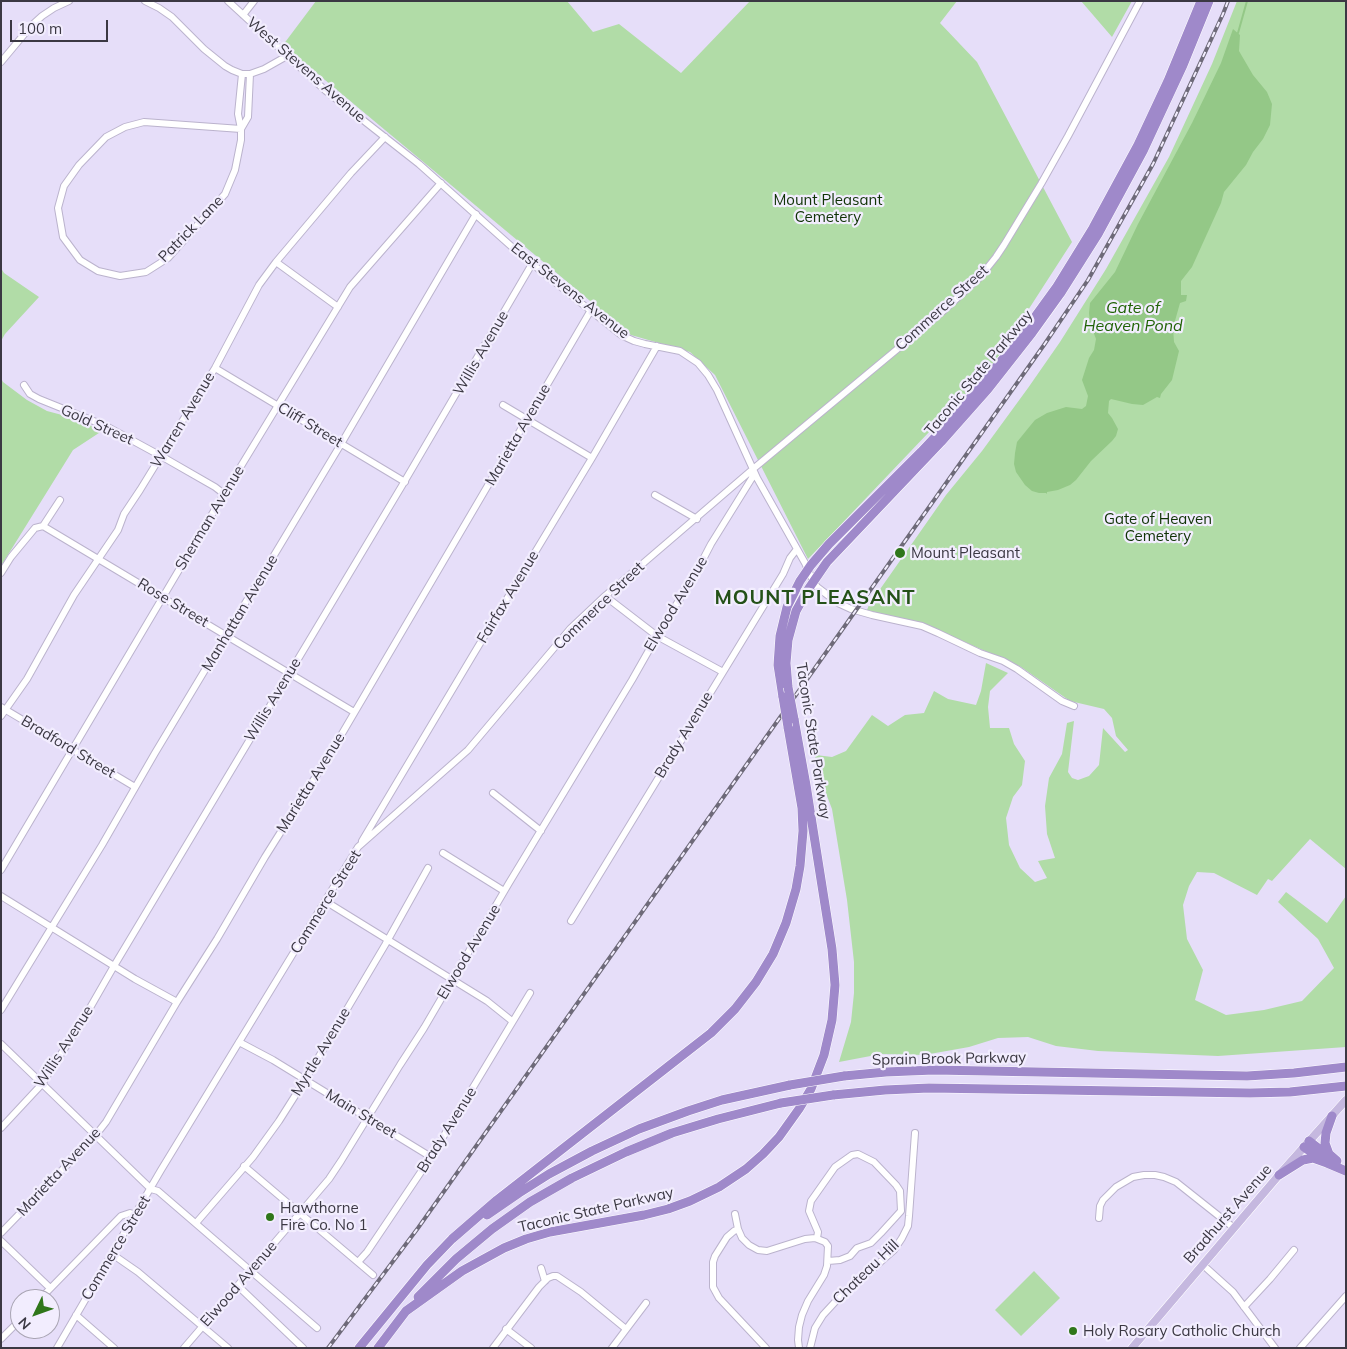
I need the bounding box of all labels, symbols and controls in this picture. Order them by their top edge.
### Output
scale bar [12,10,110,42]
street label: West Stevens Avenue [243,14,369,126]
text: 100 m [18,19,62,38]
park label: Mount Pleasant Cemetery [773,191,883,226]
street label: Patrick Lane [155,192,227,266]
street label: East Stevens Avenue [507,239,633,343]
street label: Commerce Street [892,262,992,354]
water label: Gate of Heaven Pond [1083,298,1183,336]
street label: Taconic State Parkway [921,307,1037,439]
street label: Willis Avenue [450,308,512,398]
street label: Warren Avenue [147,369,219,471]
street label: Marietta Avenue [482,381,554,489]
street label: Cliff Street [274,399,346,451]
street label: Gold Street [58,401,136,449]
street label: Sherman Avenue [172,462,248,574]
park label: Gate of Heaven Cemetery [1104,510,1212,545]
place label: Mount Pleasant [911,544,1020,562]
marker: Mount Pleasant [893,546,907,560]
street label: Fairfax Avenue [473,547,543,647]
street label: Manhattan Avenue [198,551,282,675]
street label: Elwood Avenue [641,553,711,655]
street label: Commerce Street [550,558,648,654]
street label: Rose Street [134,575,212,631]
district label: MOUNT PLEASANT [713,586,917,610]
street label: Willis Avenue [241,655,305,745]
street label: Taconic State Parkway [792,661,834,821]
street label: Brady Avenue [651,688,717,782]
street label: Bradford Street [18,712,118,782]
street label: Marietta Avenue [273,730,349,836]
street label: Commerce Street [287,847,365,957]
street label: Elwood Avenue [434,901,504,1003]
street label: Willis Avenue [31,1002,97,1092]
street label: Myrtle Avenue [288,1005,354,1099]
street label: Sprain Brook Parkway [872,1049,1026,1069]
street label: Brady Avenue [413,1084,481,1176]
street label: Main Street [322,1086,400,1142]
street label: Marietta Avenue [13,1124,105,1220]
street label: Bradhurst Avenue [1180,1161,1276,1267]
street label: Taconic State Parkway [517,1183,675,1237]
street label: Commerce Street [78,1192,154,1304]
place label: Hawthorne Fire Co. No 1 [280,1199,367,1234]
marker: Hawthorne Fire Co. No 1 [264,1211,276,1223]
street label: Chateau Hill [829,1236,903,1308]
street label: Elwood Avenue [197,1237,281,1331]
north arrow [10,1289,60,1339]
text: N [14,1313,35,1333]
place label: Holy Rosary Catholic Church [1083,1322,1281,1340]
marker: Holy Rosary Catholic Church [1067,1325,1079,1337]

